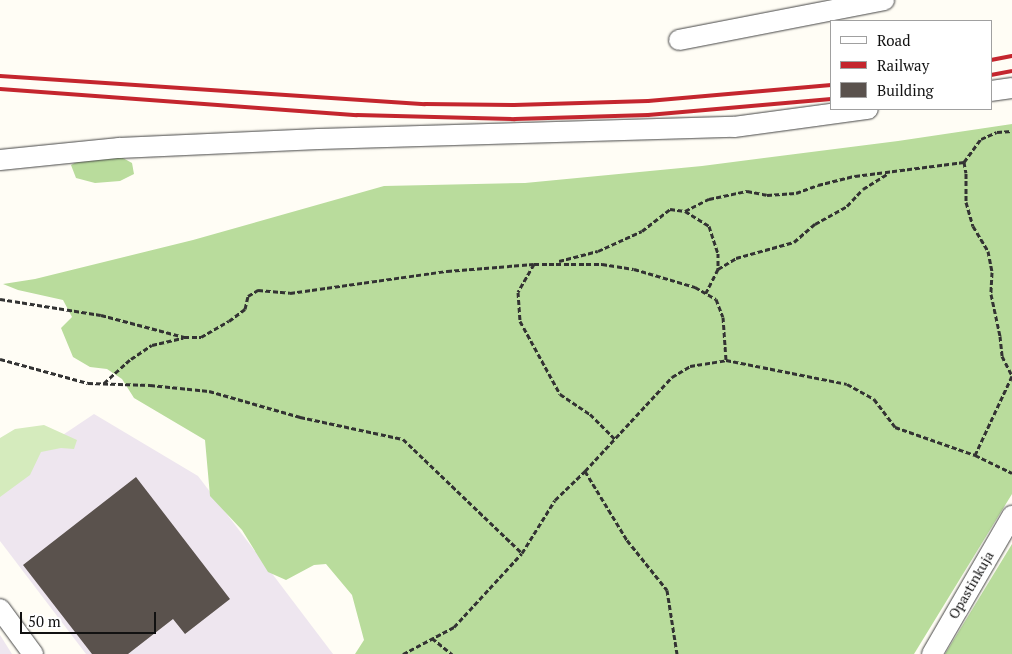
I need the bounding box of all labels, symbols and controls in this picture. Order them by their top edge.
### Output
legend [830,20,992,110]
text: Road [877,30,910,50]
text: Railway [877,55,929,75]
text: Building [877,80,934,100]
street label: Opastinkuja [945,548,997,622]
scale bar [22,602,159,634]
text: 50 m [28,611,61,631]

